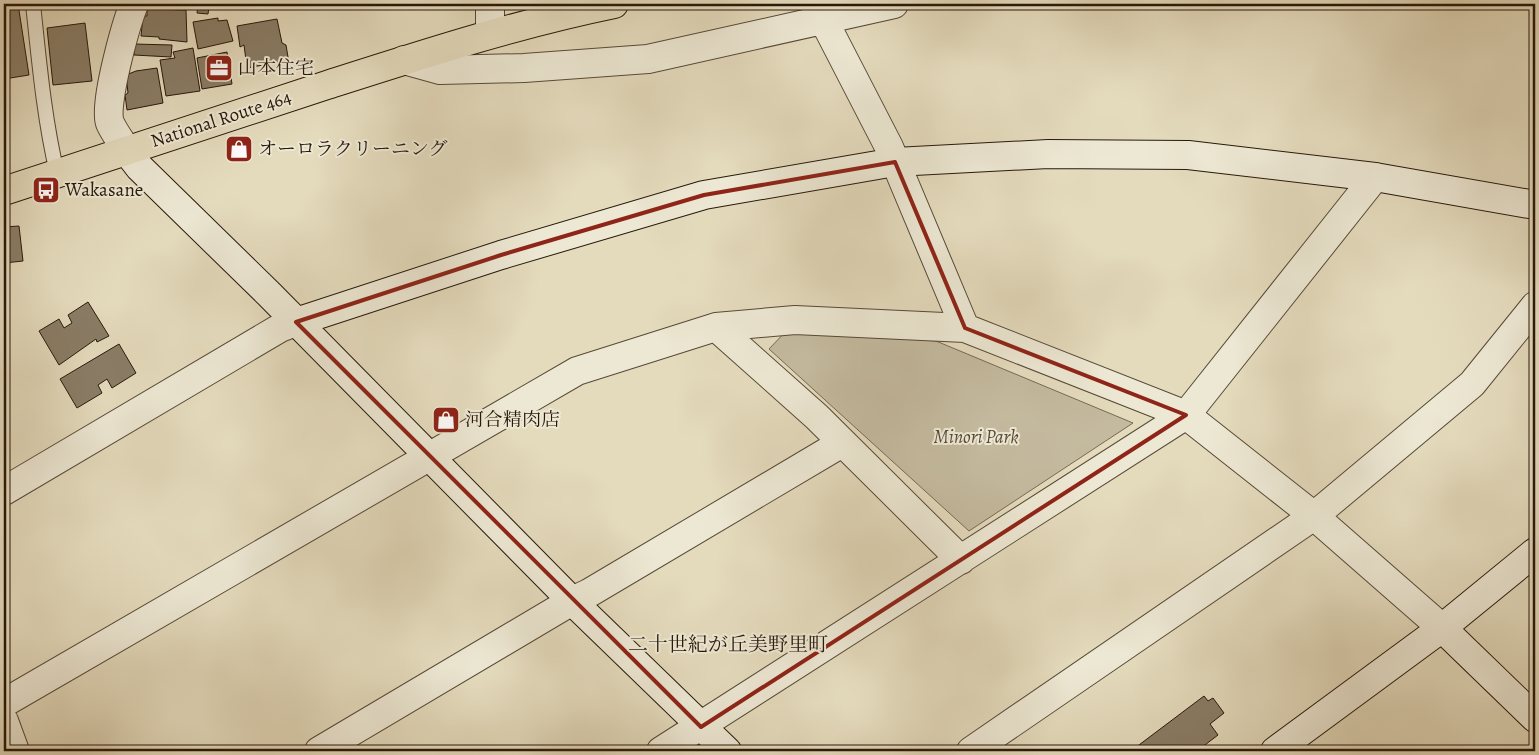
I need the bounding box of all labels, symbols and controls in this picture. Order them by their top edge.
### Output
office icon: 山本住宅 [204,53,234,83]
place label: 山本住宅 [238,55,314,81]
street label: National Route 464 [147,84,295,154]
shop icon: オーロラクリーニング [224,134,254,164]
place label: オーロラクリーニング [258,136,448,162]
bus stop icon: Wakasane [31,175,61,205]
place label: Wakasane [64,177,143,203]
shop icon: 河合精肉店 [431,405,461,435]
place label: 河合精肉店 [465,407,560,433]
park label: Minori Park [933,424,1019,450]
district label: 二十世紀が丘美野里町 [628,631,828,658]

